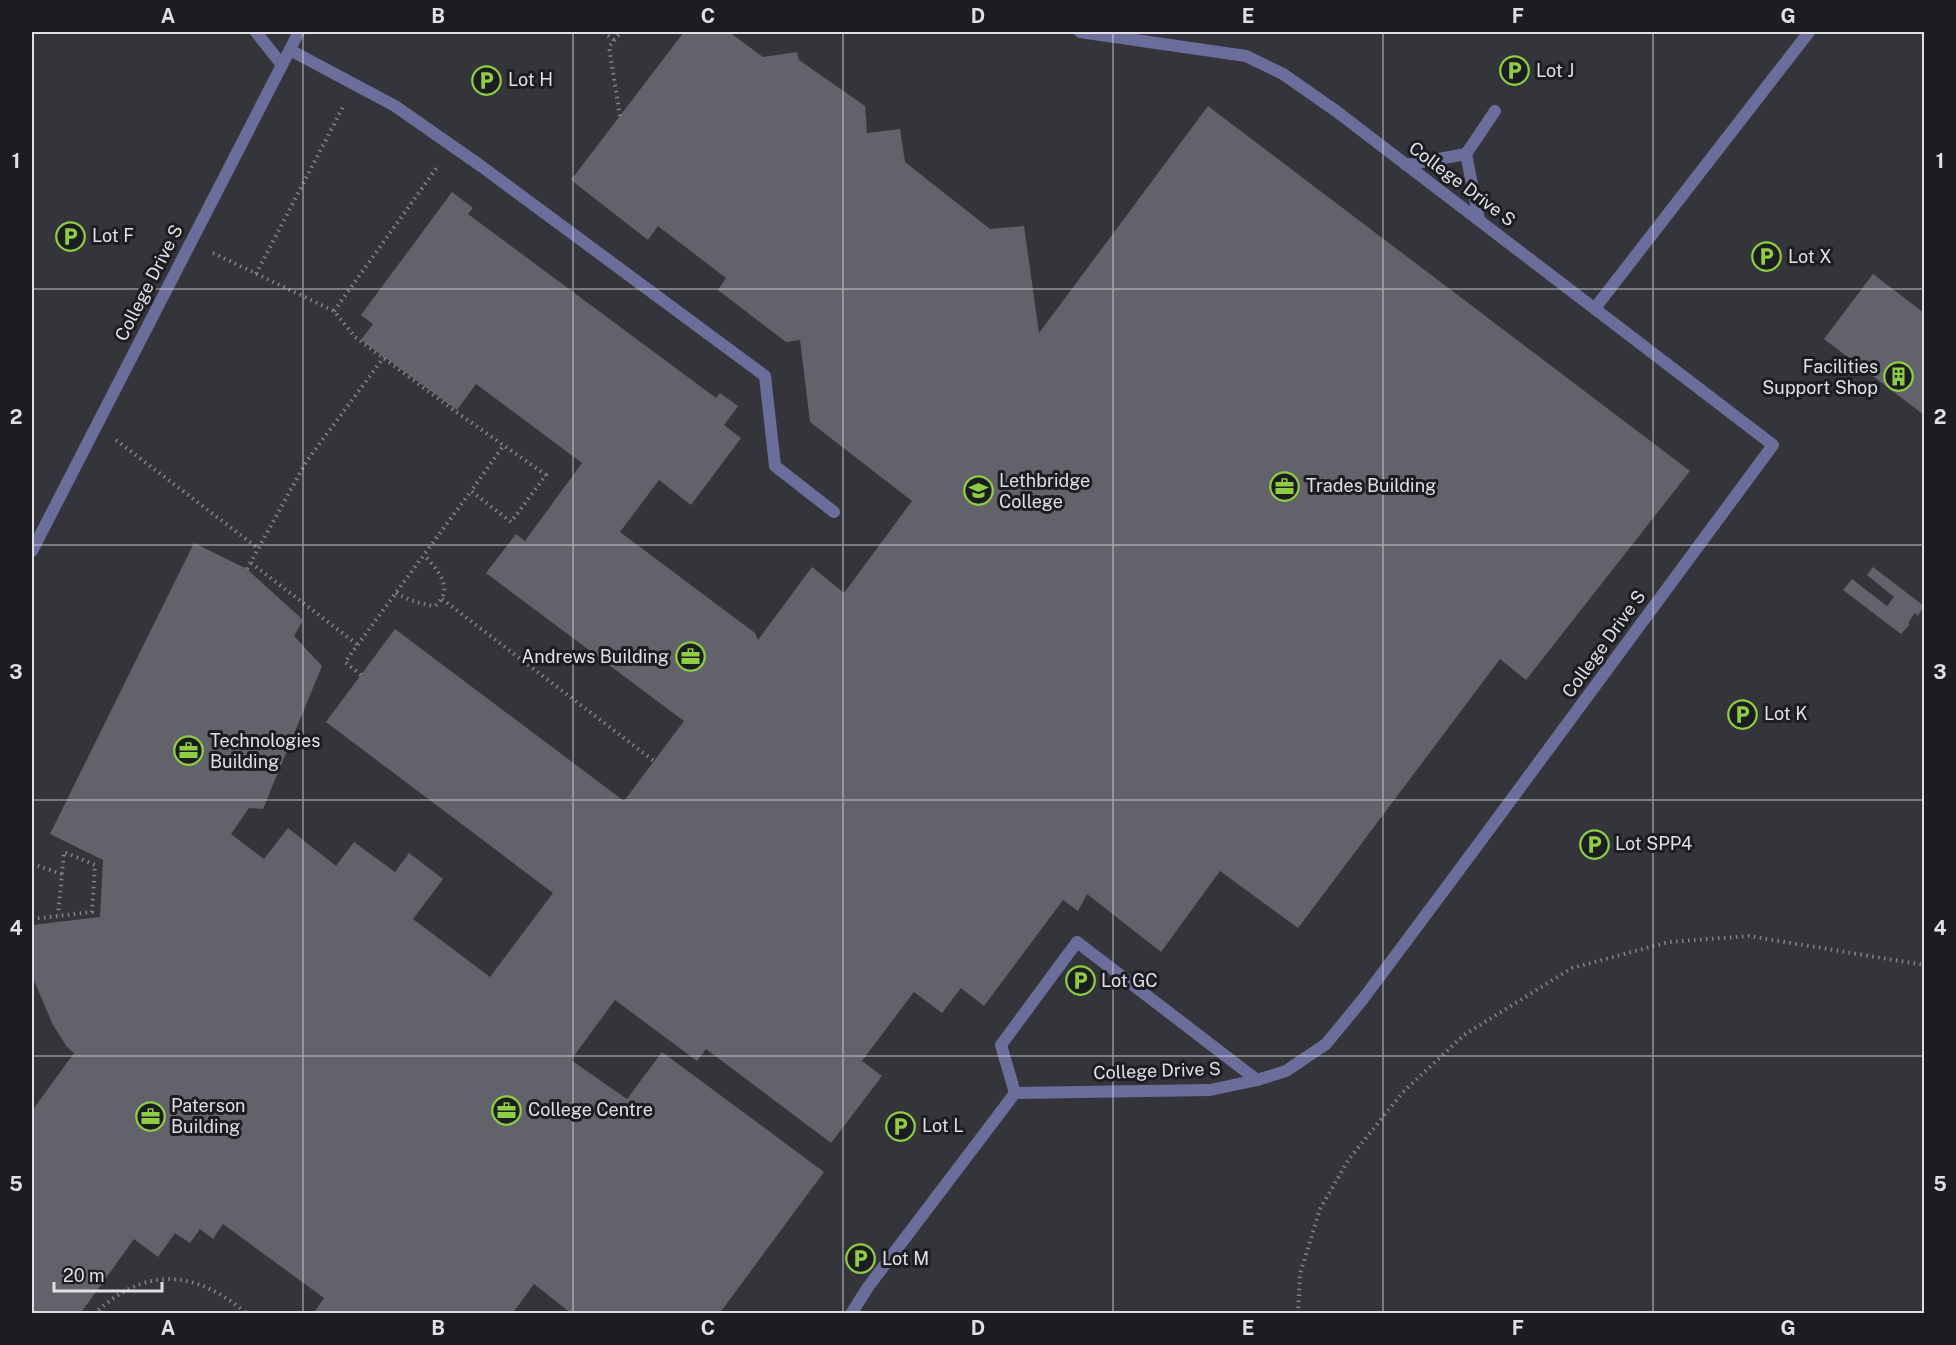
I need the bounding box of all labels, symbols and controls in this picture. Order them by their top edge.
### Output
text: A [161,4,175,28]
text: B [431,4,445,28]
text: C [701,4,715,28]
text: D [971,4,985,28]
text: E [1242,4,1254,28]
text: F [1512,4,1524,28]
text: G [1780,4,1796,28]
parking icon: Lot J [1499,55,1531,87]
place label: Lot J [1536,60,1574,81]
parking icon: Lot H [471,64,503,96]
place label: Lot H [508,69,553,90]
street label: College Drive S [1405,137,1520,230]
text: 1 [12,149,20,173]
text: 1 [1936,149,1944,173]
parking icon: Lot F [55,220,87,252]
street label: College Drive S [110,221,187,344]
place label: Lot F [92,225,134,246]
parking icon: Lot X [1751,241,1783,273]
place label: Lot X [1788,246,1832,267]
place label: Facilities Support Shop [1762,356,1878,398]
building icon: Facilities Support Shop [1883,361,1915,393]
text: 2 [10,405,22,429]
text: 2 [1934,405,1946,429]
place label: Lethbridge College [999,470,1090,512]
office icon: Trades Building [1269,470,1301,502]
school or university icon: Lethbridge College [962,475,994,507]
place label: Trades Building [1306,475,1436,496]
street label: College Drive S [1558,586,1650,702]
office icon: Andrews Building [674,641,706,673]
place label: Andrews Building [522,646,669,667]
text: 3 [9,660,23,684]
text: 3 [1933,660,1947,684]
parking icon: Lot K [1727,698,1759,730]
place label: Lot K [1764,703,1807,724]
place label: Technologies Building [210,730,320,772]
office icon: Technologies Building [173,735,205,767]
parking icon: Lot SPP4 [1578,828,1610,860]
place label: Lot SPP4 [1615,833,1692,854]
text: 4 [9,916,23,940]
text: 4 [1933,916,1947,940]
parking icon: Lot GC [1064,965,1096,997]
place label: Lot GC [1101,970,1158,991]
street label: College Drive S [1093,1058,1221,1083]
office icon: College Centre [491,1094,523,1126]
place label: Paterson Building [171,1095,245,1137]
place label: College Centre [528,1099,653,1120]
office icon: Paterson Building [134,1100,166,1132]
parking icon: Lot L [885,1110,917,1142]
place label: Lot L [922,1115,964,1136]
text: 5 [9,1172,23,1196]
text: 5 [1933,1172,1947,1196]
parking icon: Lot M [845,1243,877,1275]
place label: Lot M [882,1248,929,1269]
scale bar [54,1255,162,1293]
text: 20 m [63,1265,105,1286]
text: A [161,1316,175,1340]
text: B [431,1316,445,1340]
text: C [701,1316,715,1340]
text: D [971,1316,985,1340]
text: E [1242,1316,1254,1340]
text: F [1512,1316,1524,1340]
text: G [1780,1316,1796,1340]

